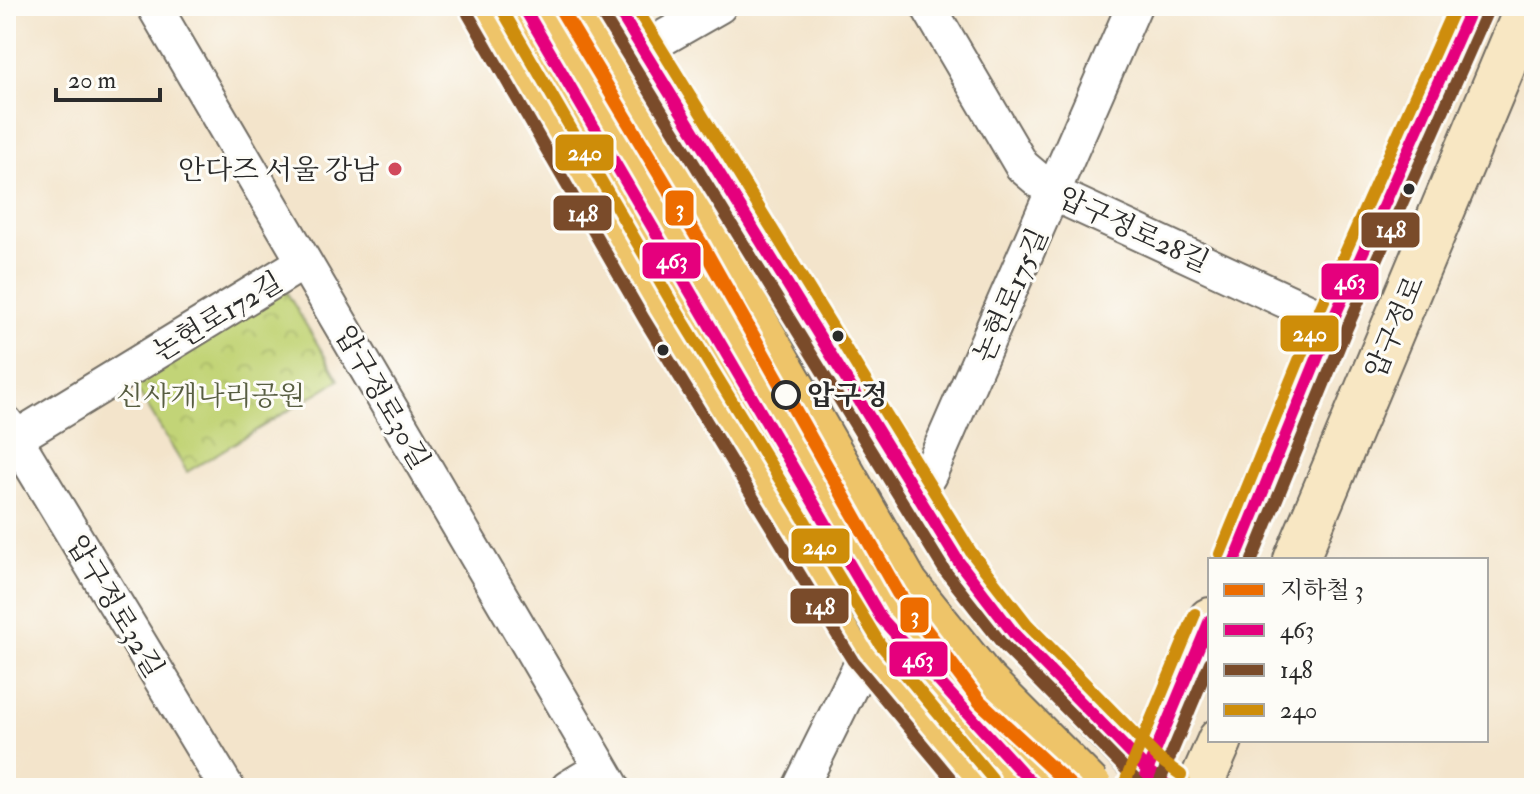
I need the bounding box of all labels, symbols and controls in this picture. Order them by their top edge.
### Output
scale bar [56,52,160,102]
text: 20 m [68,65,117,96]
line badge: 240 [554,133,615,172]
text: 240 [568,139,602,167]
place label: 안다즈 서울 강남 [178,153,379,188]
marker: 안다즈 서울 강남 [386,160,404,178]
street label: 압구정로28길 [1052,180,1214,281]
unlabelled marker [1401,181,1417,197]
line badge: 3 [664,189,695,227]
line badge: 148 [552,194,613,232]
text: 3 [676,195,684,223]
text: 148 [568,200,599,228]
line badge: 148 [1360,211,1421,249]
text: 148 [1376,216,1407,244]
street label: 논현로175길 [966,223,1057,368]
line badge: 463 [641,241,702,280]
text: 463 [655,247,688,275]
line badge: 463 [1320,262,1380,301]
street label: 논현로172길 [147,265,289,370]
text: 463 [1333,268,1366,296]
street label: 압구정로 [1358,271,1433,384]
line badge: 240 [1279,314,1340,353]
street label: 압구정로30길 [326,320,437,476]
text: 240 [1293,320,1327,348]
unlabelled marker [830,328,846,344]
unlabelled marker [655,342,671,358]
park label: 신사개나리공원 [116,379,306,414]
place label: 압구정 [807,379,888,414]
marker: 압구정 [772,381,800,409]
line badge: 240 [790,527,851,565]
street label: 압구정로32길 [58,529,171,684]
text: 240 [803,533,837,561]
legend [1208,558,1488,742]
text: 지하철 3 [1280,575,1364,606]
line badge: 148 [789,587,850,625]
text: 148 [805,593,836,621]
line badge: 3 [899,596,930,634]
text: 3 [911,602,919,630]
text: 463 [1280,615,1314,646]
line badge: 463 [888,640,949,678]
text: 463 [901,646,934,674]
text: 148 [1280,655,1313,686]
text: 240 [1280,695,1317,726]

